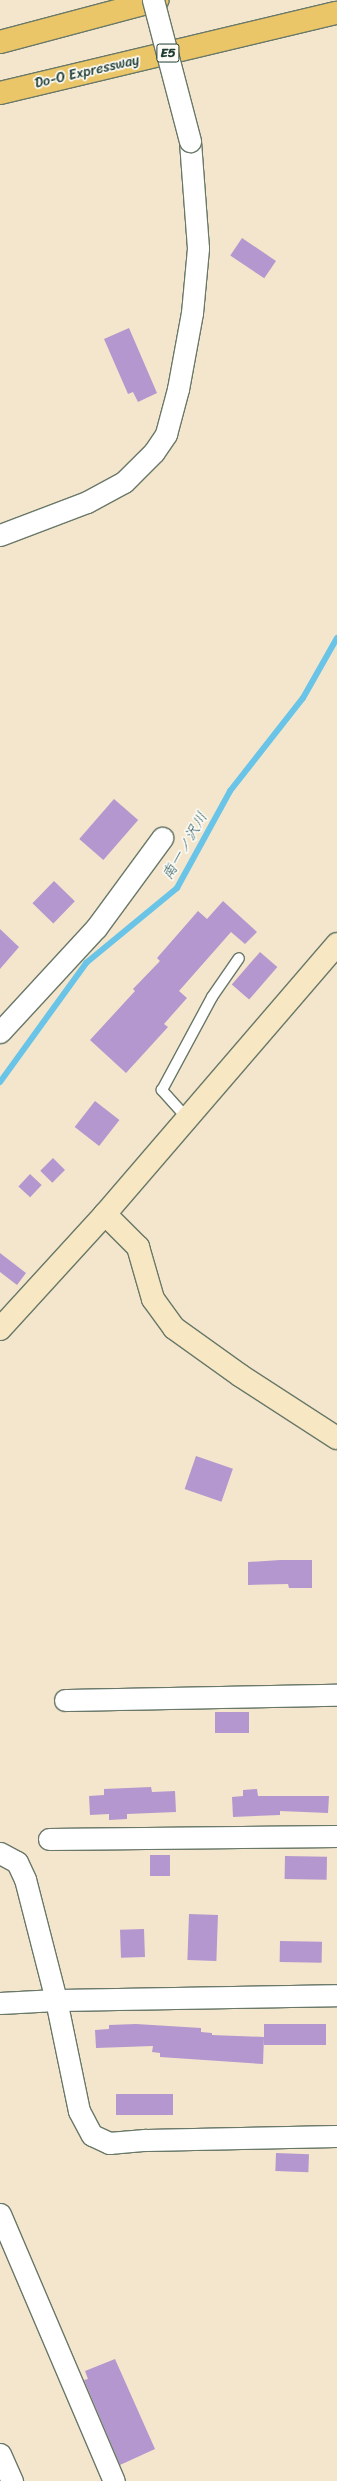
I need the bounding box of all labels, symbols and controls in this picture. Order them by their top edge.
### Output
road number: E5 [156,42,180,64]
street label: Do-O Expressway [33,52,141,92]
water label: 南一ノ沢川 [158,809,212,883]

